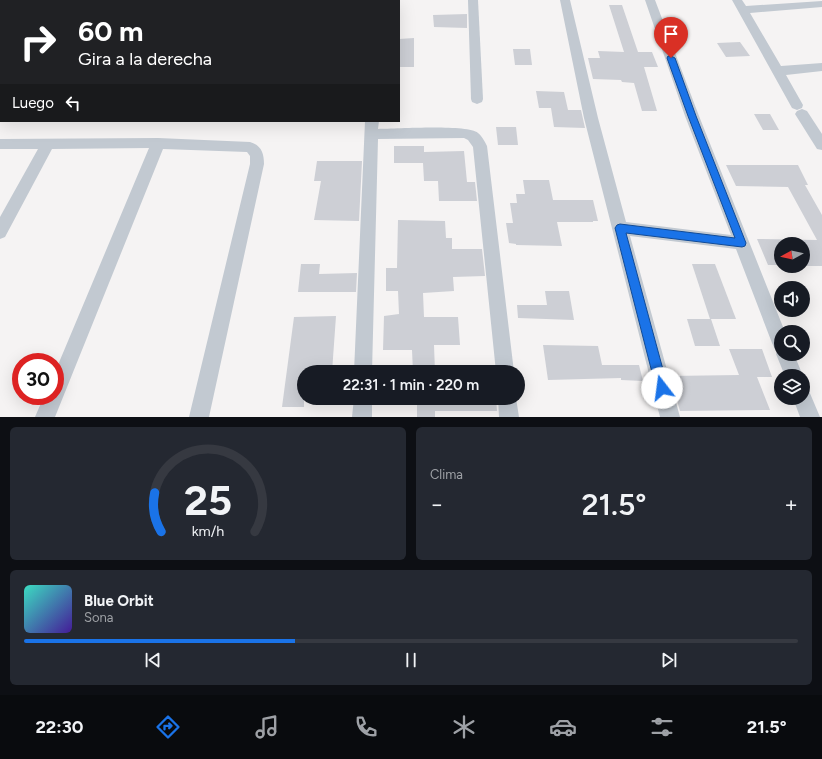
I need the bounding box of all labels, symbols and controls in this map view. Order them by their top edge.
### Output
text: 60 m [78,14,143,48]
icon: right [12,16,64,68]
pin [654,17,688,58]
icon: arrive [660,23,682,45]
text: Gira a la derecha [78,48,212,70]
icon: left [62,92,84,114]
text: Luego [12,94,54,112]
north arrow [774,237,810,273]
map controls [774,237,810,405]
button: sound [774,281,810,317]
button: search [774,325,810,361]
speed limit sign: 30 [12,353,64,405]
position arrow [641,367,683,409]
button: layers [774,369,810,405]
text: 22:31 · 1 min · 220 m [343,376,479,394]
text: Clima [430,467,463,482]
text: 25 [184,474,232,524]
text: 21.5° [581,486,647,523]
text: − [430,491,444,518]
text: + [784,491,798,518]
text: km/h [192,521,224,539]
text: Blue Orbit [84,592,154,610]
text: Sona [84,610,113,625]
icon: previous [142,649,164,671]
icon: pause [400,649,422,671]
icon: next [658,649,680,671]
icon: directions [154,713,182,741]
icon: music [253,713,281,741]
icon: phone [352,713,380,741]
icon: climate [450,713,478,741]
icon: car [549,713,577,741]
icon: filters [648,713,676,741]
text: 22:30 [35,716,83,738]
text: 21.5° [747,716,787,738]

